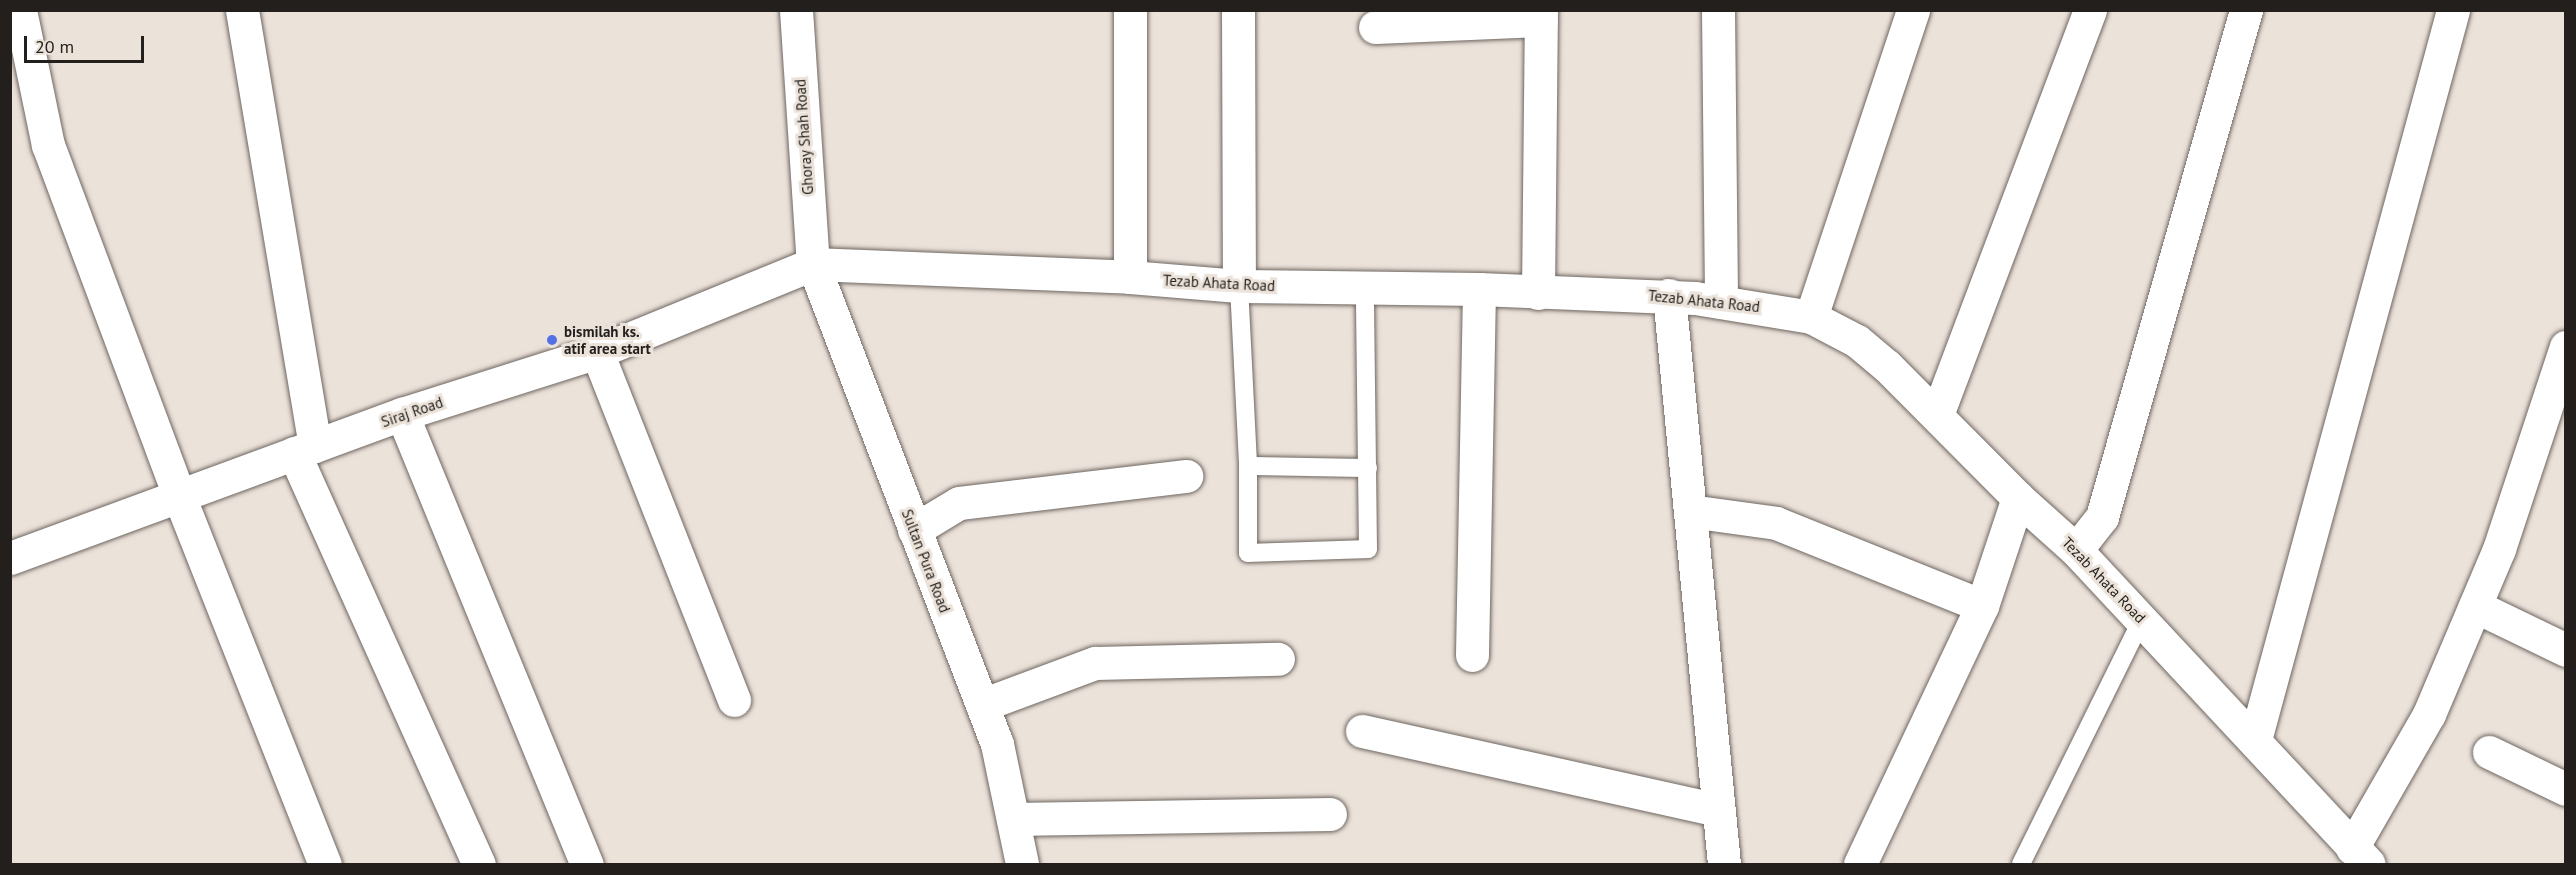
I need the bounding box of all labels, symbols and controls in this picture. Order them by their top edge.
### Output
scale bar [27,24,147,62]
text: 20 m [35,35,74,58]
street label: Ghoray Shah Road [791,78,817,196]
street label: Tezab Ahata Road [1162,271,1276,295]
street label: Tezab Ahata Road [1647,286,1761,316]
place label: bismilah ks. atif area start [564,322,651,357]
marker: bismilah ks. atif area start [545,333,559,347]
street label: Siraj Road [379,393,445,431]
street label: Sultan Pura Road [898,507,954,615]
street label: Tezab Ahata Road [2058,533,2150,627]

